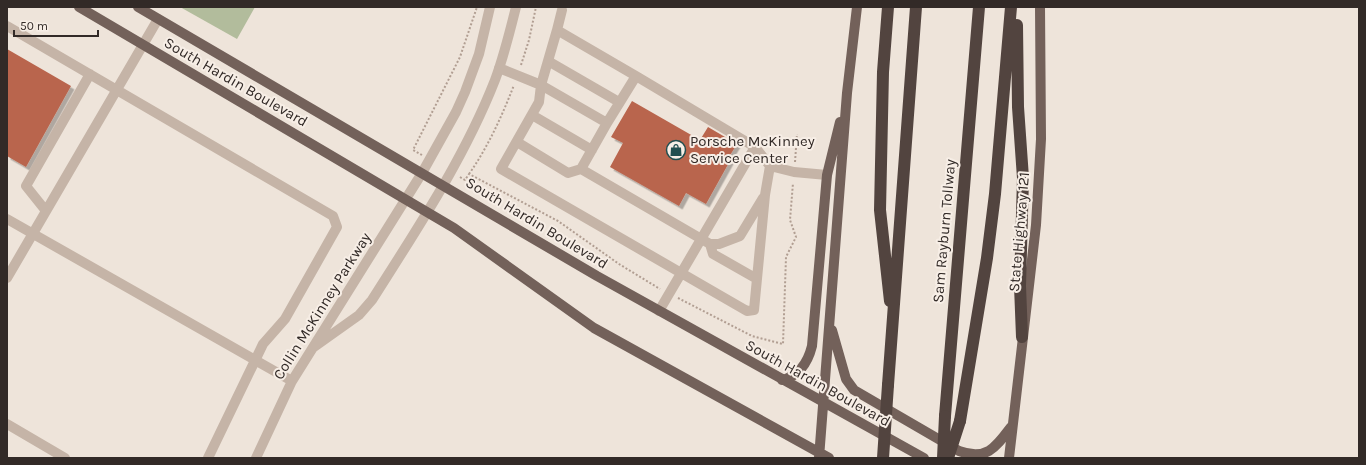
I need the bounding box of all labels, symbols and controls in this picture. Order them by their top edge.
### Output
scale bar [14,12,98,38]
text: 50 m [20,19,48,33]
street label: South Hardin Boulevard [161,33,311,131]
place label: Porsche McKinney Service Center [690,132,815,167]
shop icon: Porsche McKinney Service Center [665,139,687,161]
street label: Sam Rayburn Tollway [929,158,959,304]
street label: State Highway 121 [1005,171,1033,293]
street label: South Hardin Boulevard [463,173,611,273]
street label: Collin McKinney Parkway [269,229,375,383]
street label: South Hardin Boulevard [742,336,894,430]

